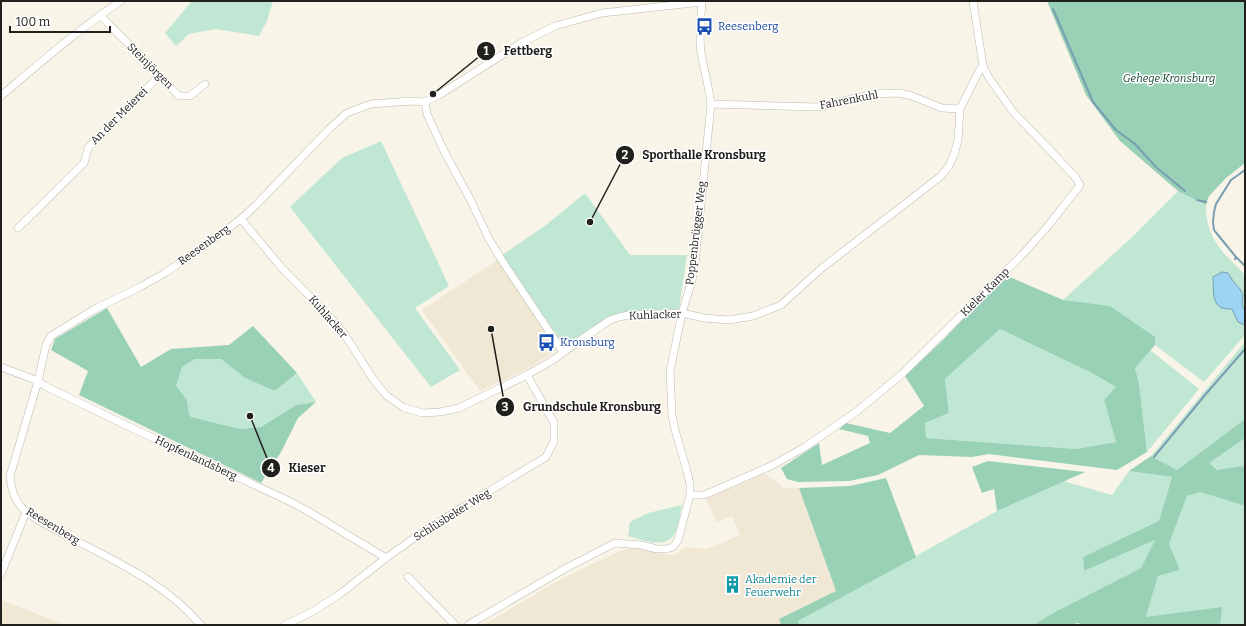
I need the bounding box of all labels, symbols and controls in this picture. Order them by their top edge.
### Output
scale bar [10,8,110,34]
text: 100 m [16,15,51,29]
bus stop icon: Reesenberg [695,16,715,36]
place label: Reesenberg [718,20,778,33]
callout: Fettberg [476,39,561,63]
street label: Steinjörgen [124,40,176,92]
text: 1 [483,44,489,58]
text: Fettberg [504,44,552,58]
park label: Gehege Kronsburg [1123,72,1215,85]
street label: An der Meierei [88,84,151,147]
street label: Fahrenkuhl [819,88,879,112]
callout: Sporthalle Kronsburg [615,143,774,167]
text: 2 [622,148,629,162]
text: Sporthalle Kronsburg [642,148,766,162]
street label: Poppenbrügger Weg [683,180,709,286]
street label: Reesenberg [176,222,232,268]
street label: Kieler Kamp [958,265,1012,319]
street label: Kuhlacker [306,293,350,341]
street label: Kuhlacker [629,308,682,322]
bus stop icon: Kronsburg [537,332,557,352]
place label: Kronsburg [560,336,615,349]
callout: Grundschule Kronsburg [495,395,669,419]
text: 3 [502,400,509,414]
text: Grundschule Kronsburg [523,400,661,414]
street label: Hopfenlandsberg [153,433,239,483]
callout: Kieser [261,456,334,480]
text: 4 [267,461,275,475]
text: Kieser [288,461,326,475]
street label: Schlüsbeker Weg [411,486,493,544]
street label: Reesenberg [24,505,82,547]
place label: Akademie der Feuerwehr [745,573,817,599]
building icon: Akademie der Feuerwehr [722,575,742,595]

